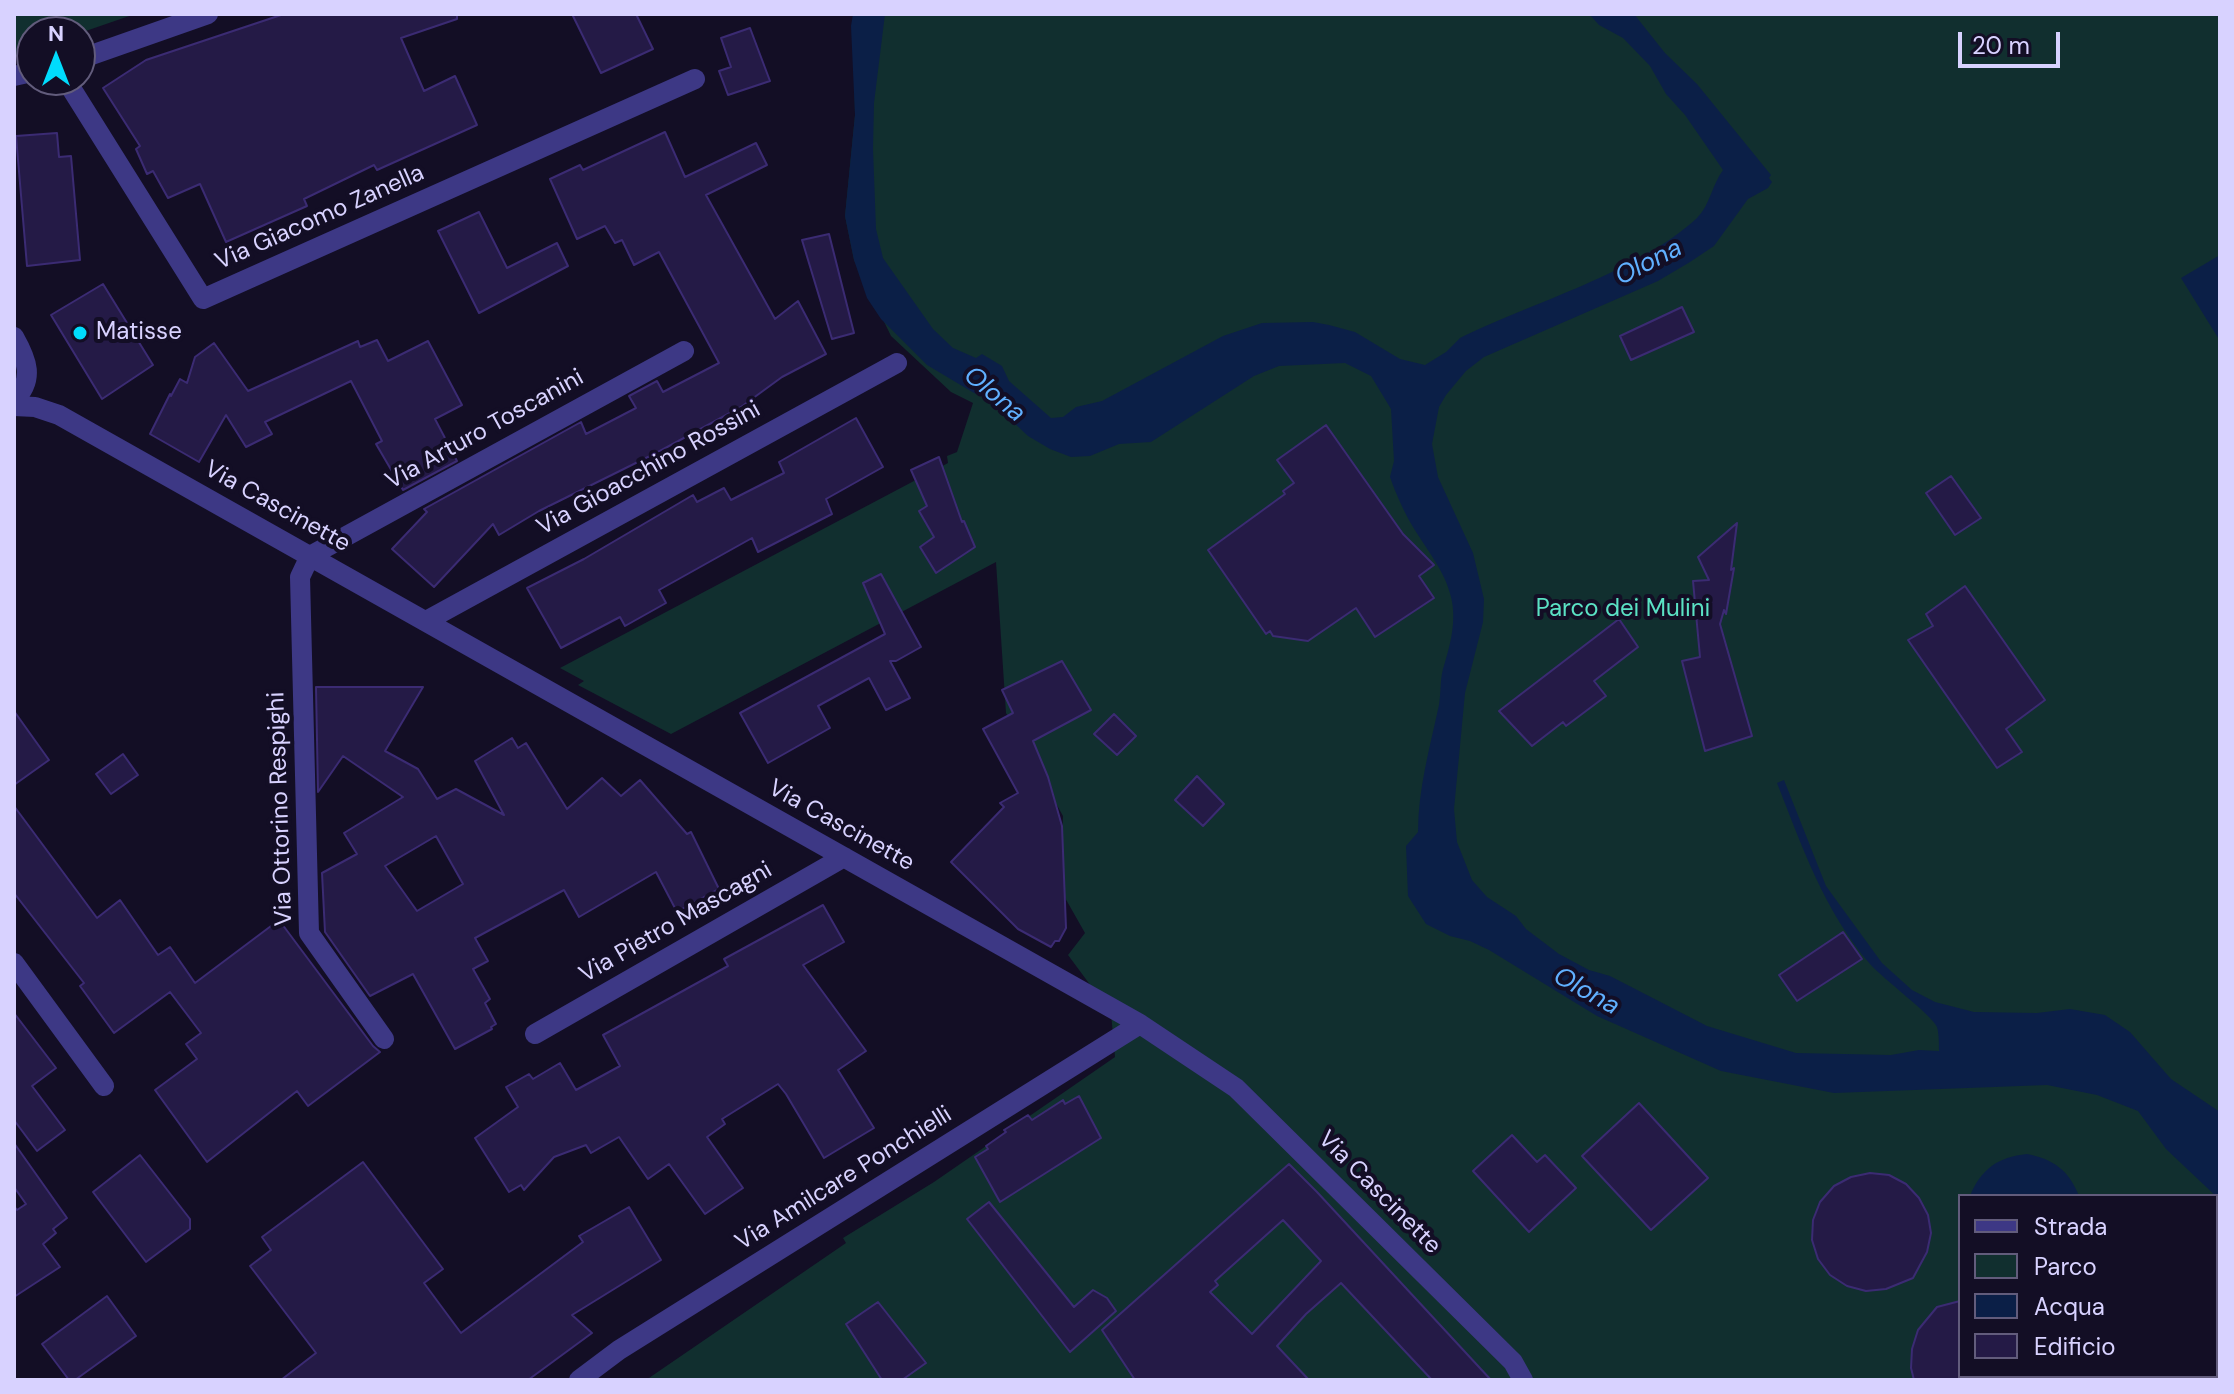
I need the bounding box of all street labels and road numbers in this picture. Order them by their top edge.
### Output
street label: Via Giacomo Zanella [211,159,429,277]
street label: Via Arturo Toscanini [381,364,589,496]
street label: Via Gioacchino Rossini [532,396,766,542]
street label: Via Cascinette [199,455,355,559]
street label: Via Ottorino Respighi [263,691,299,927]
street label: Via Cascinette [763,774,919,878]
street label: Via Pietro Mascagni [575,856,777,990]
street label: Via Amilcare Ponchielli [731,1101,957,1257]
street label: Via Cascinette [1311,1125,1447,1261]

